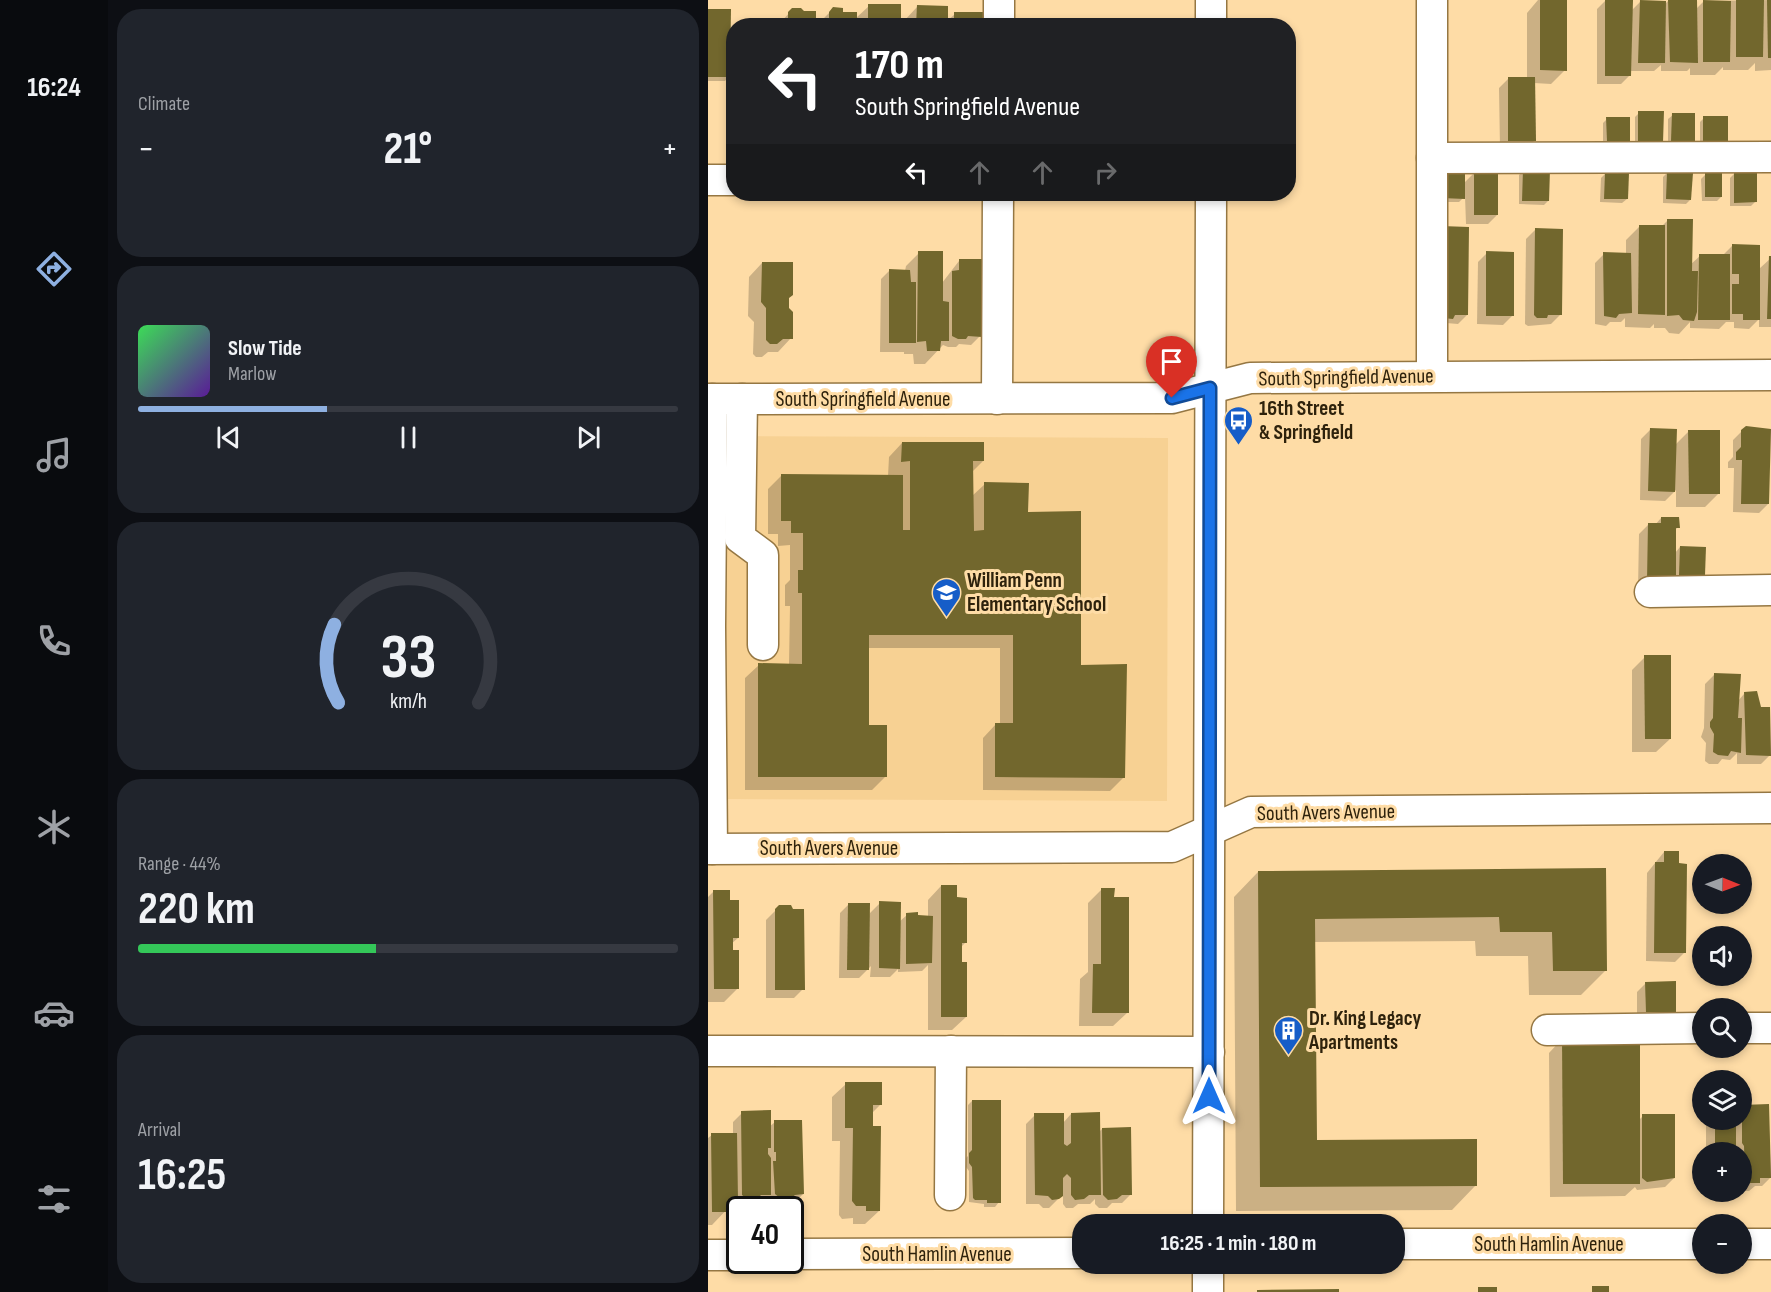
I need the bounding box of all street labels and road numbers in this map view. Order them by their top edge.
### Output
street label: South Springfield Avenue [1258,363,1434,392]
street label: South Springfield Avenue [775,387,951,412]
street label: South Avers Avenue [1257,799,1395,826]
street label: South Avers Avenue [760,836,898,861]
street label: South Hamlin Avenue [1474,1232,1624,1257]
street label: South Hamlin Avenue [862,1242,1012,1267]

